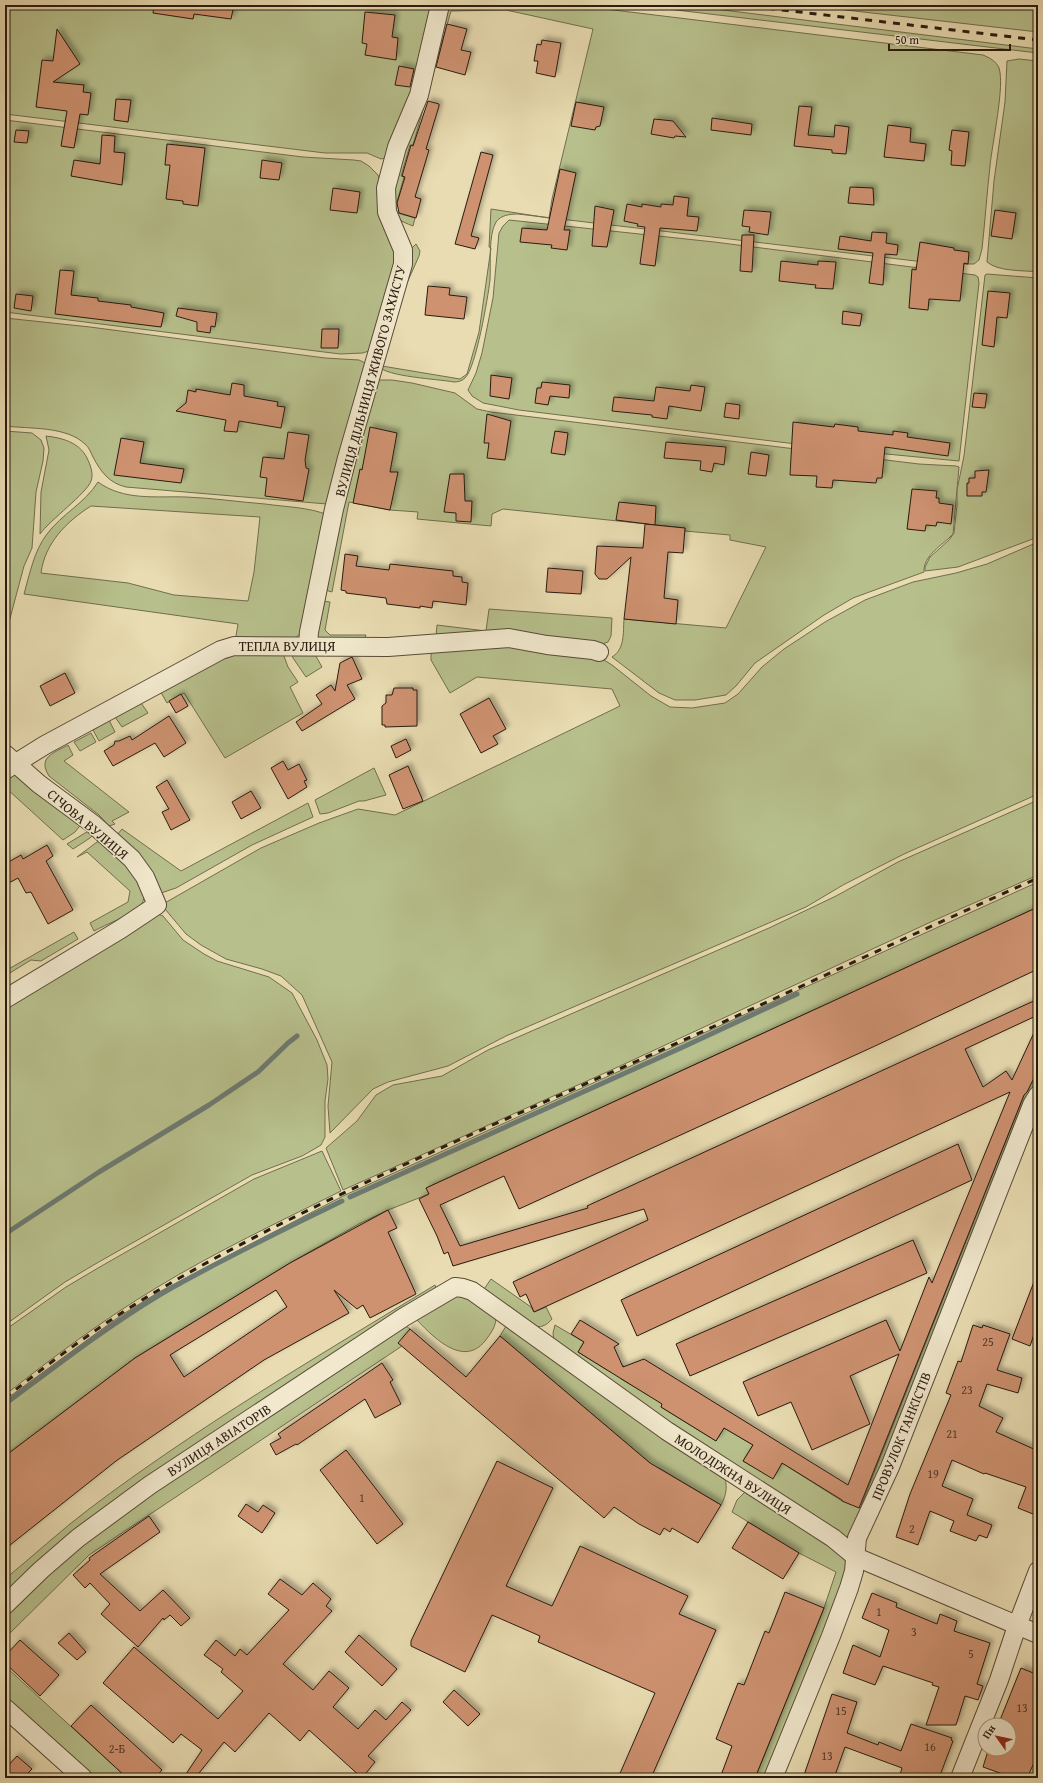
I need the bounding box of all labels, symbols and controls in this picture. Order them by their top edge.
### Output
scale bar [889,26,1010,52]
text: 50 m [895,31,919,48]
street label: ВУЛИЦЯ ДІЛЬНИЦЯ ЖИВОГО ЗАХИСТУ [329,263,411,499]
street label: ТЕПЛА ВУЛИЦЯ [239,636,335,656]
street label: СІЧОВА ВУЛИЦЯ [43,784,133,864]
house number: 25 [982,1333,994,1350]
street label: ПРОВУЛОК ТАНКІСТІВ [866,1369,936,1503]
house number: 23 [961,1381,973,1398]
street label: ВУЛИЦЯ АВІАТОРІВ [163,1399,275,1481]
house number: 21 [946,1425,958,1442]
street label: МОЛОДІЖНА ВУЛИЦЯ [671,1429,795,1519]
house number: 19 [927,1465,939,1482]
house number: 1 [359,1489,365,1506]
house number: 2 [909,1520,915,1537]
house number: 1 [876,1603,882,1620]
house number: 3 [911,1623,917,1640]
house number: 5 [968,1645,974,1662]
house number: 13 [1016,1699,1028,1716]
house number: 15 [835,1702,847,1719]
north arrow [977,1717,1017,1757]
text: Пн [978,1721,999,1742]
house number: 16 [924,1738,936,1755]
house number: 2-Б [109,1740,126,1757]
house number: 13 [821,1747,833,1764]

